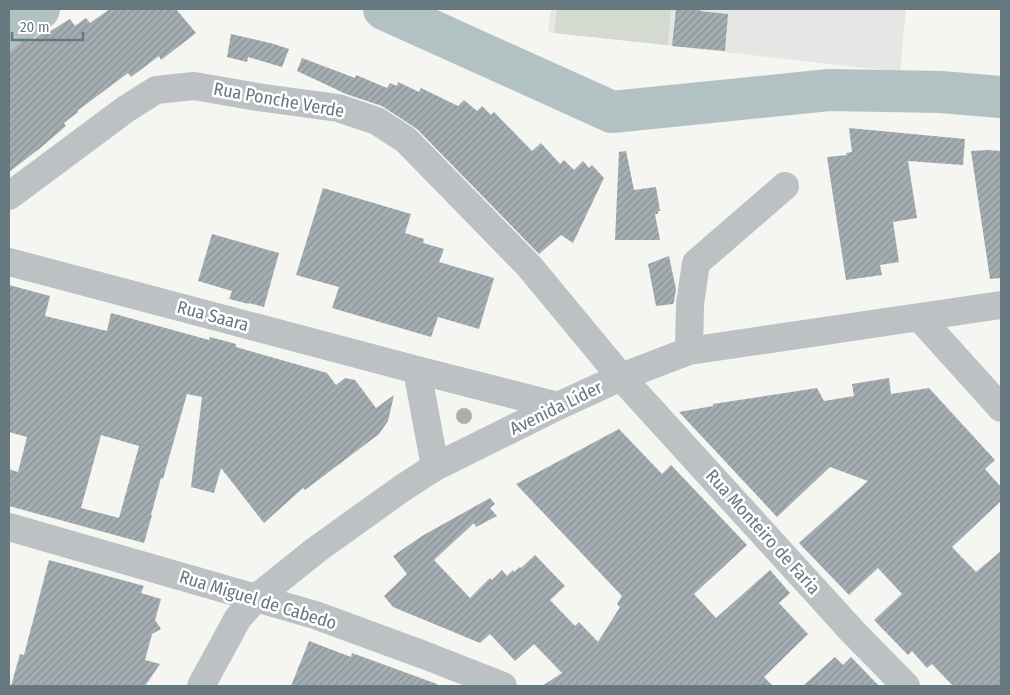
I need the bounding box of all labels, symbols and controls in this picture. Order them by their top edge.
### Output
scale bar [12,10,84,42]
text: 20 m [20,18,50,36]
street label: Rua Ponche Verde [212,78,346,122]
street label: Rua Saara [175,296,251,336]
street label: Avenida Líder [506,376,606,440]
street label: Rua Monteiro de Faria [701,465,825,599]
street label: Rua Miguel de Cabedo [177,566,339,634]

